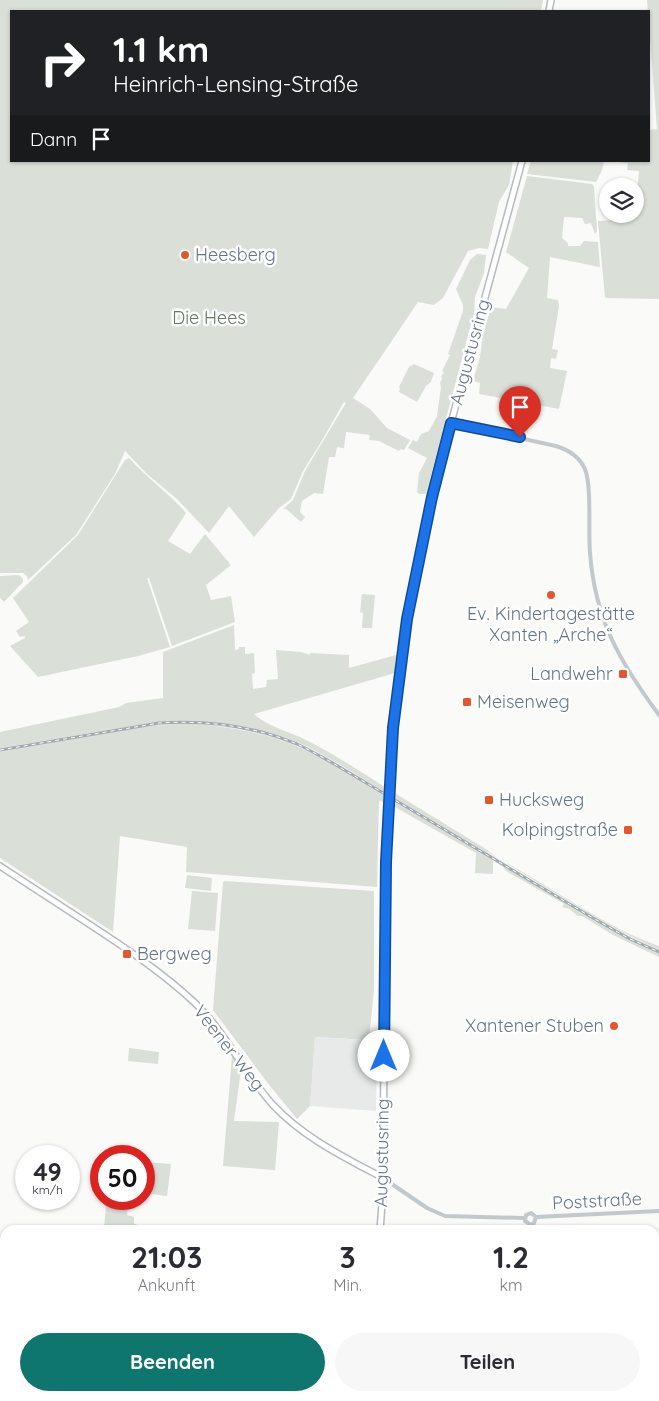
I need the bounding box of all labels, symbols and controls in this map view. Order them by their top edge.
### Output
text: 1.1 km [113,27,209,71]
icon: right [30,30,95,95]
text: Heinrich-Lensing-Straße [113,70,358,98]
icon: arrive [87,125,115,153]
text: Dann [30,127,77,151]
map controls [599,178,644,223]
button: layers [599,178,644,223]
place label: Heesberg [195,243,276,266]
marker: Heesberg [179,249,191,261]
street label: Augustusring [444,296,495,407]
park label: Die Hees [172,306,246,329]
pin [499,386,541,437]
icon: arrive [506,393,534,421]
marker: Ev. Kindertagestätte Xanten „Arche“ [545,589,557,601]
place label: Ev. Kindertagestätte Xanten „Arche“ [467,602,635,646]
place label: Landwehr [530,662,613,685]
marker: Landwehr [617,668,629,680]
place label: Meisenweg [477,690,570,713]
marker: Meisenweg [461,696,473,708]
place label: Hucksweg [499,788,584,811]
marker: Hucksweg [483,794,495,806]
place label: Kolpingstraße [502,818,618,841]
marker: Kolpingstraße [622,824,634,836]
place label: Bergweg [137,942,212,965]
marker: Bergweg [121,948,133,960]
street label: Veener Weg [189,1000,270,1095]
place label: Xantener Stuben [465,1014,604,1037]
marker: Xantener Stuben [608,1020,620,1032]
position arrow [357,1029,409,1081]
street label: Augustusring [369,1099,394,1207]
speed limit sign: 50 [90,1145,155,1210]
text: 49 [33,1156,62,1187]
text: km/h [32,1182,63,1197]
street label: Poststraße [552,1187,642,1214]
text: 21:03 [131,1238,202,1276]
text: 3 [340,1238,356,1276]
text: 1.2 [493,1238,529,1276]
text: Ankunft [138,1275,195,1295]
text: Min. [333,1275,362,1295]
text: km [499,1275,523,1295]
button: Beenden [20,1333,325,1391]
button: Teilen [335,1333,640,1391]

